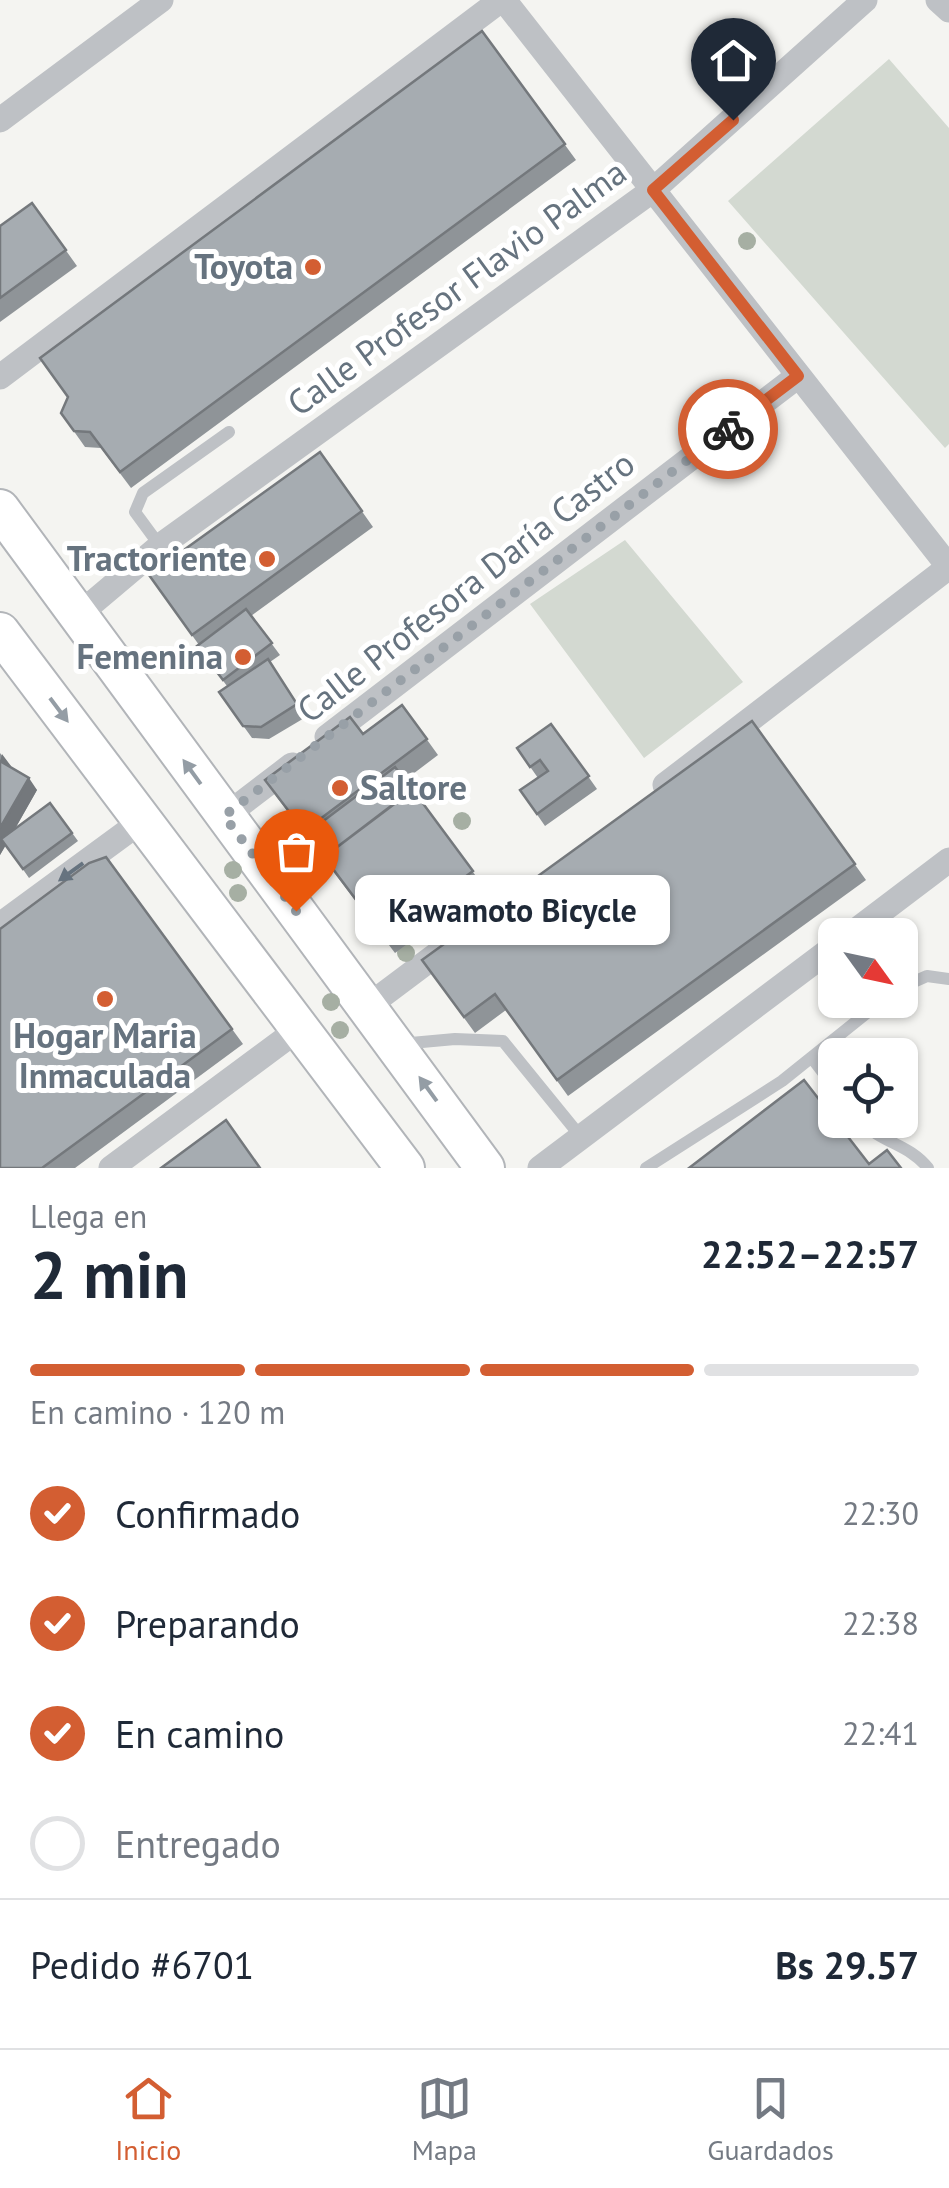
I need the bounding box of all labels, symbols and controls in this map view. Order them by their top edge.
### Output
pin [691,18,776,121]
icon: home [706,33,761,88]
street label: Calle Profesor Flavio Palma [278,149,635,426]
place label: Toyota [194,243,293,289]
marker: Toyota [302,256,324,278]
courier [678,379,778,479]
icon: bike [701,402,756,457]
street label: Calle Profesora Daría Castro [287,440,643,732]
place label: Tractoriente [67,535,247,581]
marker: Tractoriente [256,548,278,570]
place label: Femenina [77,633,223,679]
marker: Femenina [232,646,254,668]
one-way arrow [48,697,69,723]
one-way arrow [183,759,202,785]
place label: Saltore [360,764,467,810]
marker: Saltore [329,777,351,799]
pin [254,809,339,912]
icon: bag [269,824,324,879]
one-way arrow [58,862,84,882]
callout: Kawamoto Bicycle [356,876,671,946]
text: Kawamoto Bicycle [388,889,637,931]
north arrow [818,918,918,1018]
map controls [818,918,918,1138]
marker: Hogar Maria Inmaculada [94,988,116,1010]
place label: Hogar Maria Inmaculada [13,1012,197,1098]
button: locate [818,1038,918,1138]
one-way arrow [419,1076,438,1102]
text: Llega en [30,1195,147,1237]
text: 22:52–22:57 [701,1229,919,1278]
text: 2 min [30,1232,189,1316]
text: En camino · 120 m [30,1391,285,1433]
icon: check [30,1486,85,1541]
text: Confirmado [115,1489,300,1538]
text: 22:30 [842,1492,919,1534]
icon: check [30,1596,85,1651]
text: Preparando [115,1599,300,1648]
text: 22:38 [842,1602,919,1644]
icon: check [30,1706,85,1761]
text: En camino [115,1709,284,1758]
text: 22:41 [842,1712,919,1754]
text: Entregado [115,1819,281,1868]
text: Pedido #6701 [30,1940,254,1989]
text: Bs 29.57 [775,1940,919,1989]
tab: Inicio [115,2071,181,2168]
tab: Mapa [412,2071,477,2168]
tab: Guardados [707,2071,834,2168]

